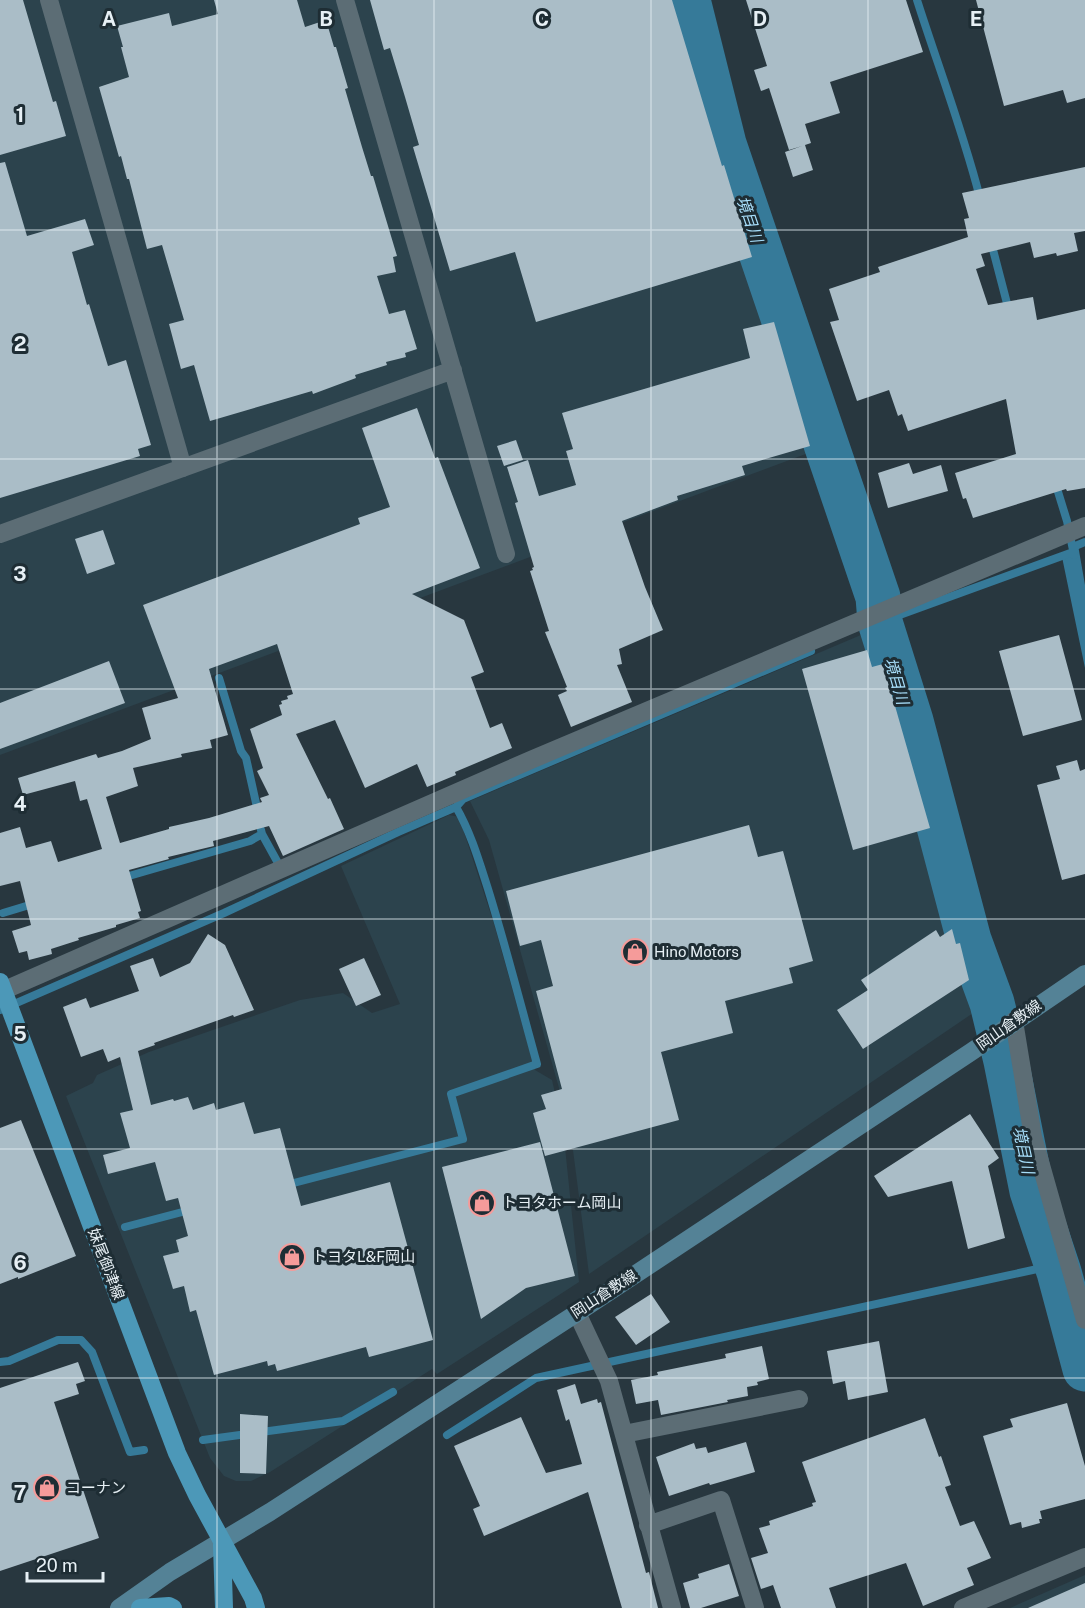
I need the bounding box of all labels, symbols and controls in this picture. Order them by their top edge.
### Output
text: A [102,7,116,31]
text: B [319,7,333,31]
text: C [535,7,549,31]
text: D [753,7,767,31]
text: E [970,7,982,31]
text: 1 [16,103,24,127]
water label: 境目川 [733,193,767,247]
text: 2 [14,332,26,356]
text: 3 [13,562,27,586]
water label: 境目川 [881,655,913,709]
text: 4 [13,792,27,816]
shop icon: Hino Motors [620,937,650,967]
place label: Hino Motors [654,943,739,960]
street label: 岡山倉敷線 [973,996,1044,1053]
text: 5 [13,1022,27,1046]
water label: 境目川 [1009,1125,1038,1178]
shop icon: トヨタホーム岡山 [467,1188,497,1218]
place label: トヨタホーム岡山 [502,1194,622,1211]
street label: 妹尾御津線 [85,1226,128,1302]
shop icon: トヨタL&F岡山 [277,1242,307,1272]
place label: トヨタL&F岡山 [312,1248,415,1265]
text: 6 [13,1251,27,1275]
street label: 岡山倉敷線 [568,1266,640,1321]
shop icon: コーナン [32,1473,62,1503]
place label: コーナン [66,1479,126,1496]
text: 7 [14,1481,26,1505]
scale bar [27,1545,104,1583]
text: 20 m [36,1555,78,1576]

